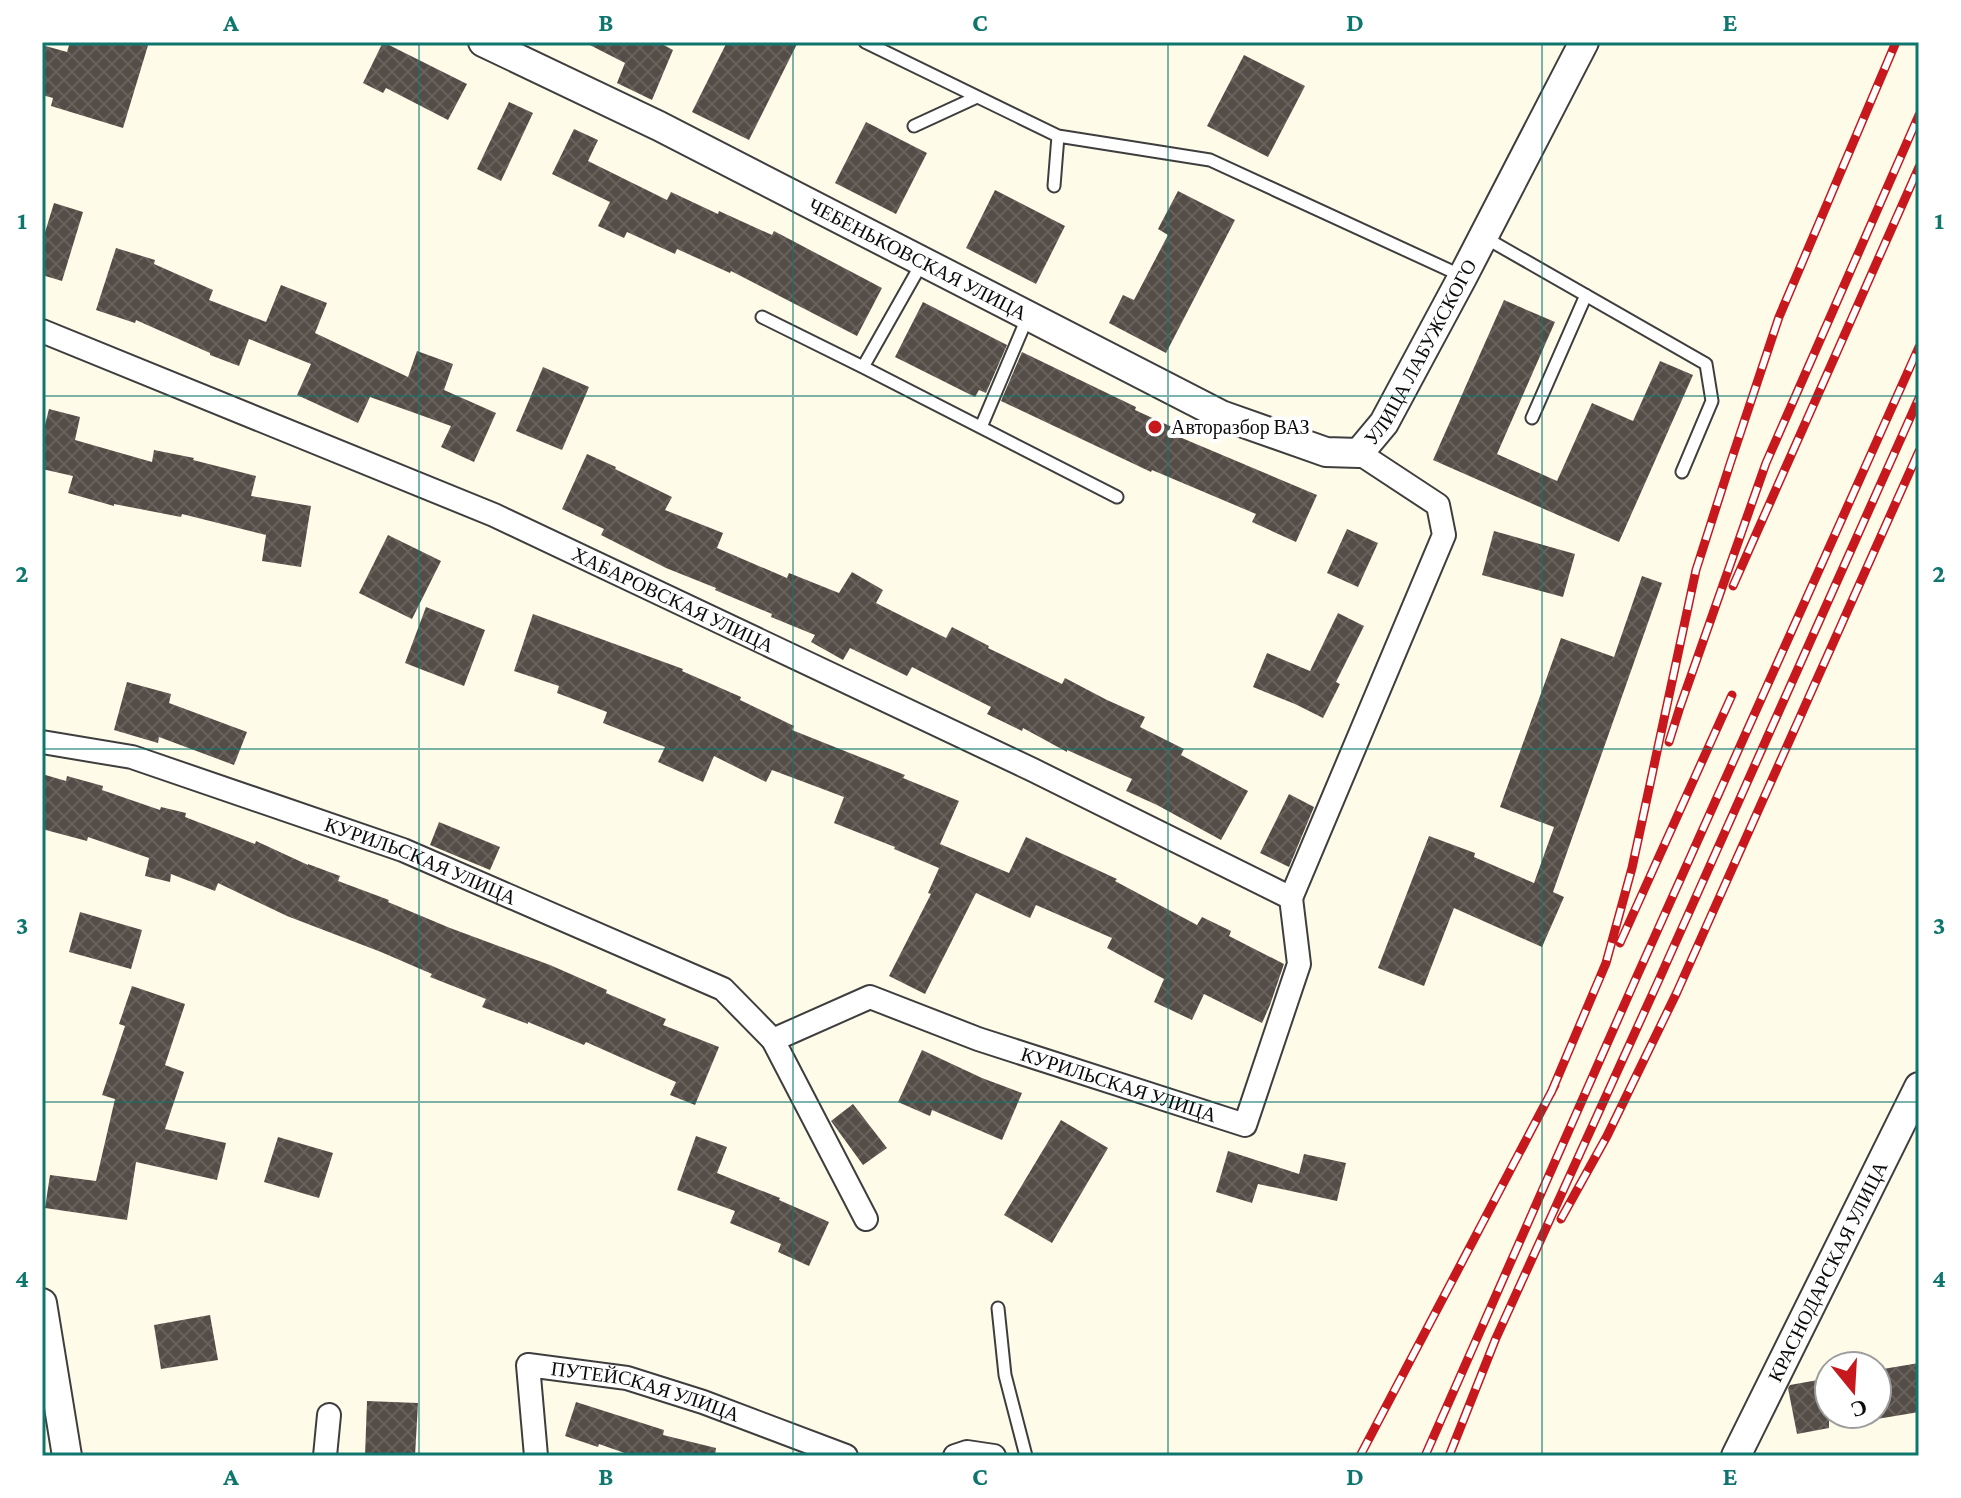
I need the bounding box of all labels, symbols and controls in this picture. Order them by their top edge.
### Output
text: A [222,8,239,37]
text: B [598,8,614,37]
text: C [972,8,988,37]
text: D [1346,8,1364,37]
text: E [1723,8,1738,37]
street label: ЧЕБЕНЬКОВСКАЯ УЛИЦА [805,194,1031,325]
text: 1 [17,206,27,235]
text: 1 [1934,206,1944,235]
street label: УЛИЦА ЛАБУЖСКОГО [1360,256,1481,449]
place label: Авторазбор ВАЗ [1171,416,1310,439]
marker: Авторазбор ВАЗ [1146,418,1164,436]
street label: ХАБАРОВСКАЯ УЛИЦА [568,543,778,657]
text: 2 [15,559,29,588]
text: 2 [1932,559,1946,588]
street label: КУРИЛЬСКАЯ УЛИЦА [322,813,520,909]
text: 3 [16,911,28,940]
text: 3 [1933,911,1945,940]
street label: КУРИЛЬСКАЯ УЛИЦА [1018,1043,1220,1126]
street label: КРАСНОДАРСКАЯ УЛИЦА [1764,1157,1892,1385]
text: 4 [15,1264,29,1293]
text: 4 [1932,1264,1946,1293]
north arrow [1813,1350,1893,1430]
street label: ПУТЕЙСКАЯ УЛИЦА [550,1357,743,1426]
text: С [1848,1394,1870,1423]
text: A [222,1462,239,1491]
text: B [598,1462,614,1491]
text: C [972,1462,988,1491]
text: D [1346,1462,1364,1491]
text: E [1723,1462,1738,1491]

